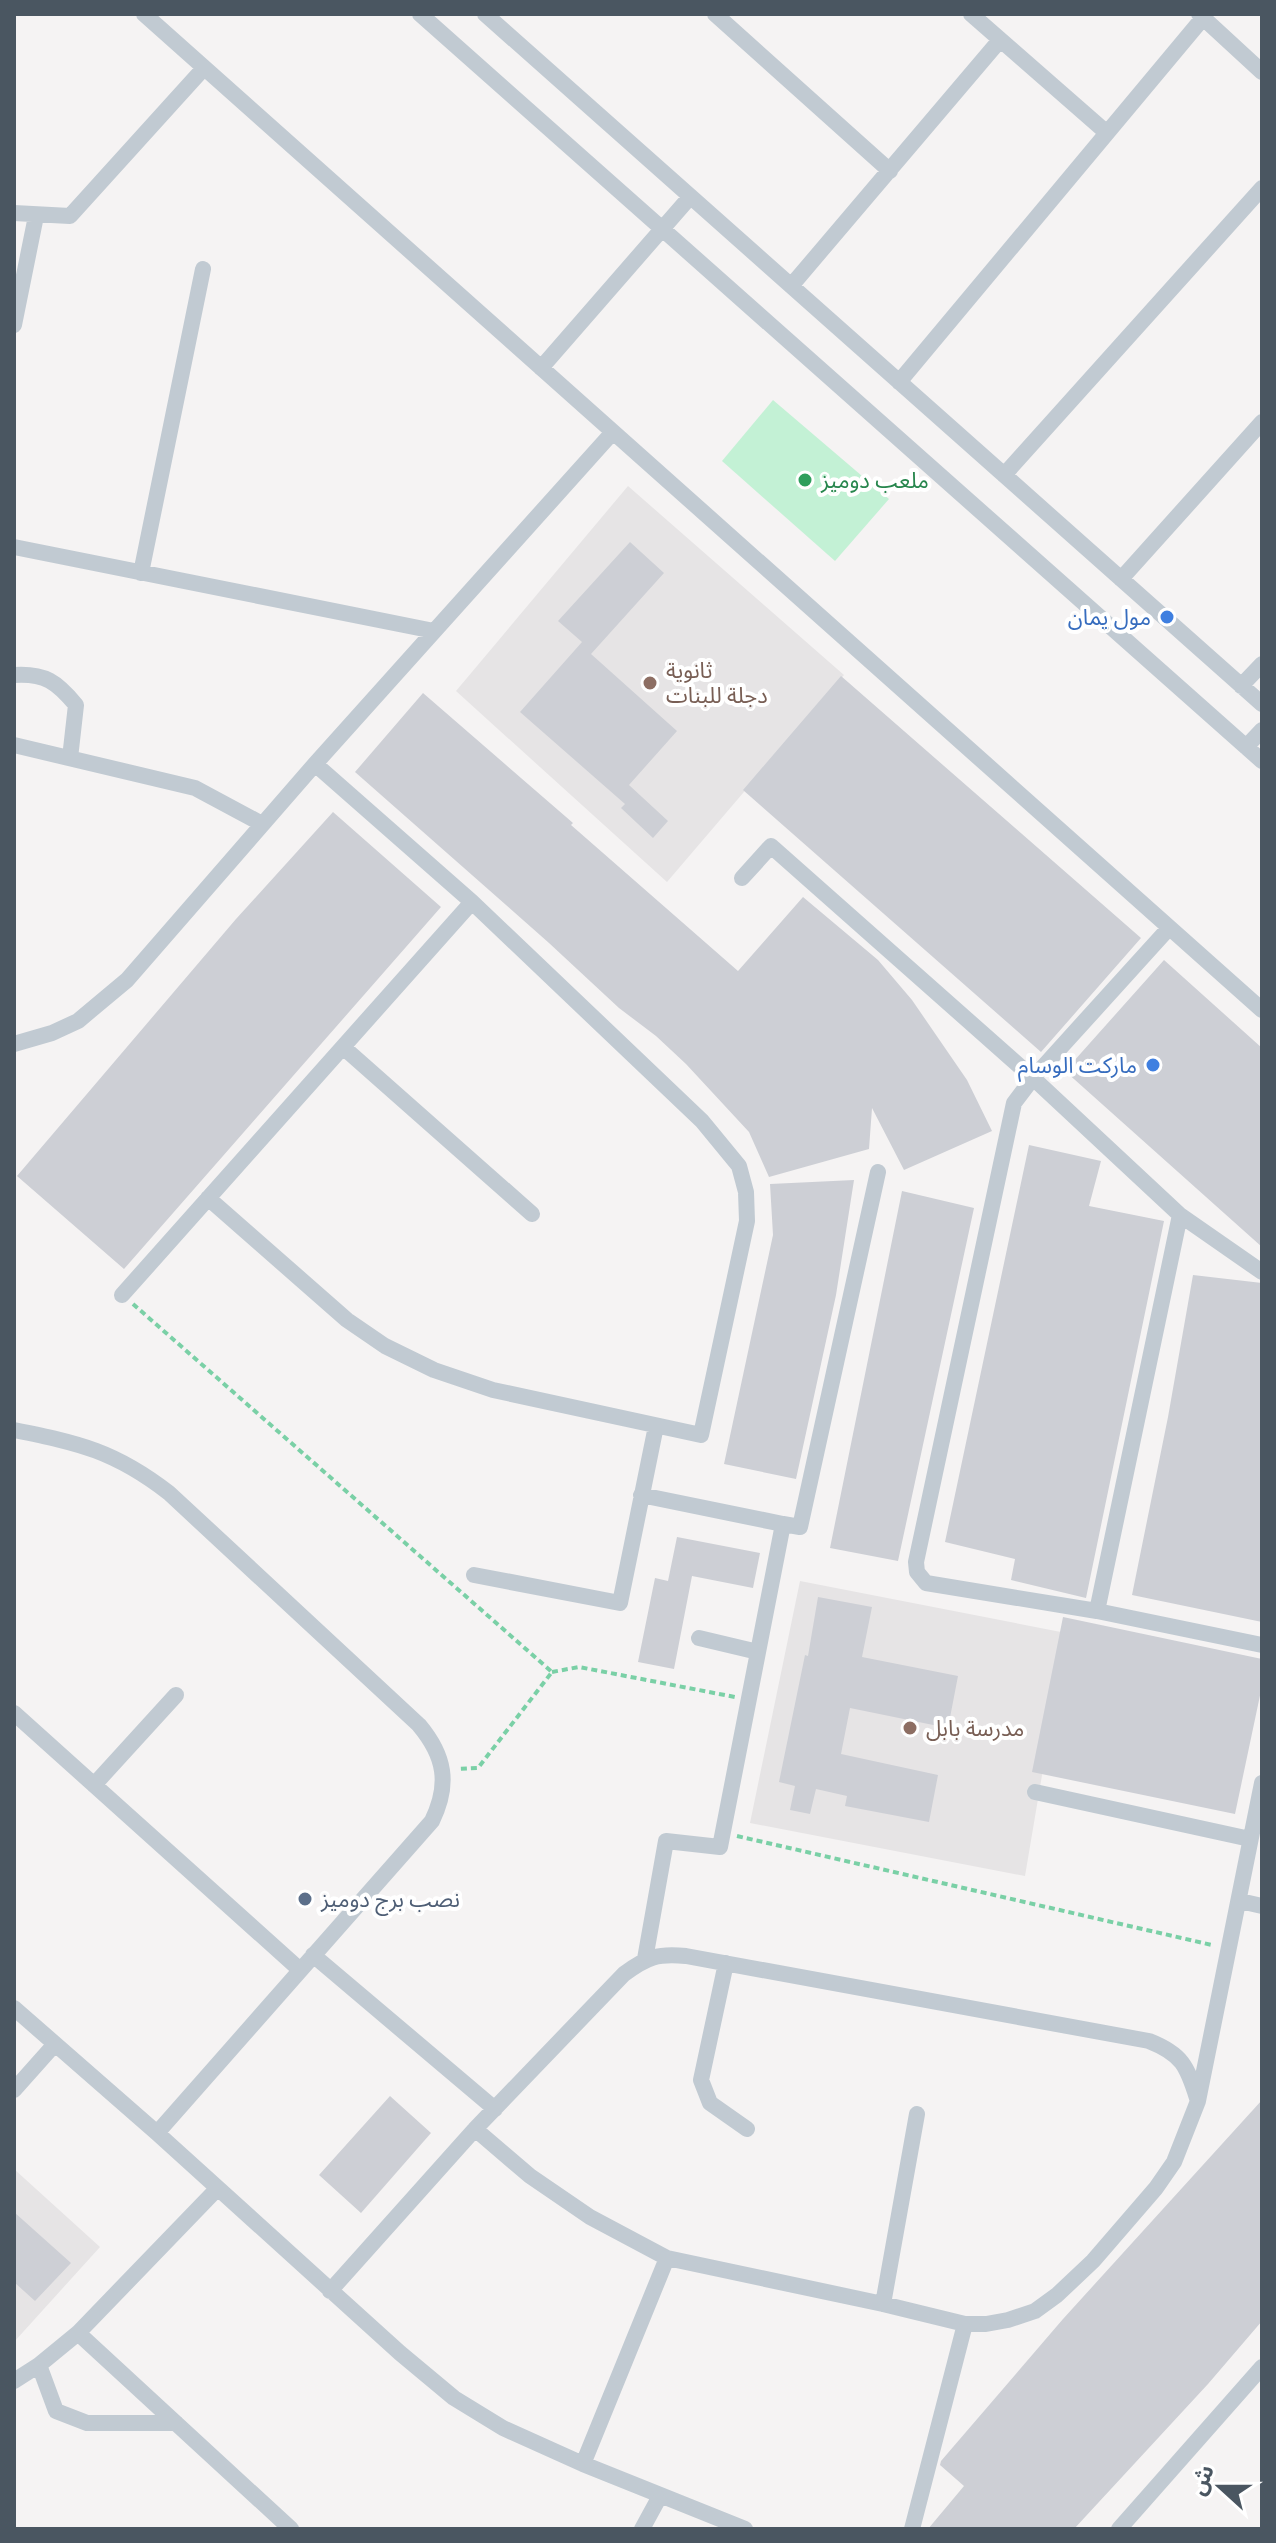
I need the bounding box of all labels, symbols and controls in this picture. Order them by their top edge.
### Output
place label: ملعب دوميز [820,467,929,493]
marker: ملعب دوميز [796,471,814,489]
place label: مول يمان [1068,604,1151,630]
marker: مول يمان [1158,608,1176,626]
place label: ثانوية دجلة للبنات [666,657,768,708]
marker: ثانوية دجلة للبنات [641,674,659,692]
place label: ماركت الوسام [1018,1052,1137,1082]
marker: ماركت الوسام [1144,1056,1162,1074]
place label: مدرسة بابل [926,1715,1024,1742]
marker: مدرسة بابل [901,1719,919,1737]
place label: نصب برج دوميز [320,1886,460,1916]
marker: نصب برج دوميز [296,1890,314,1908]
north arrow [1180,2447,1260,2527]
text: ش [1184,2461,1219,2499]

